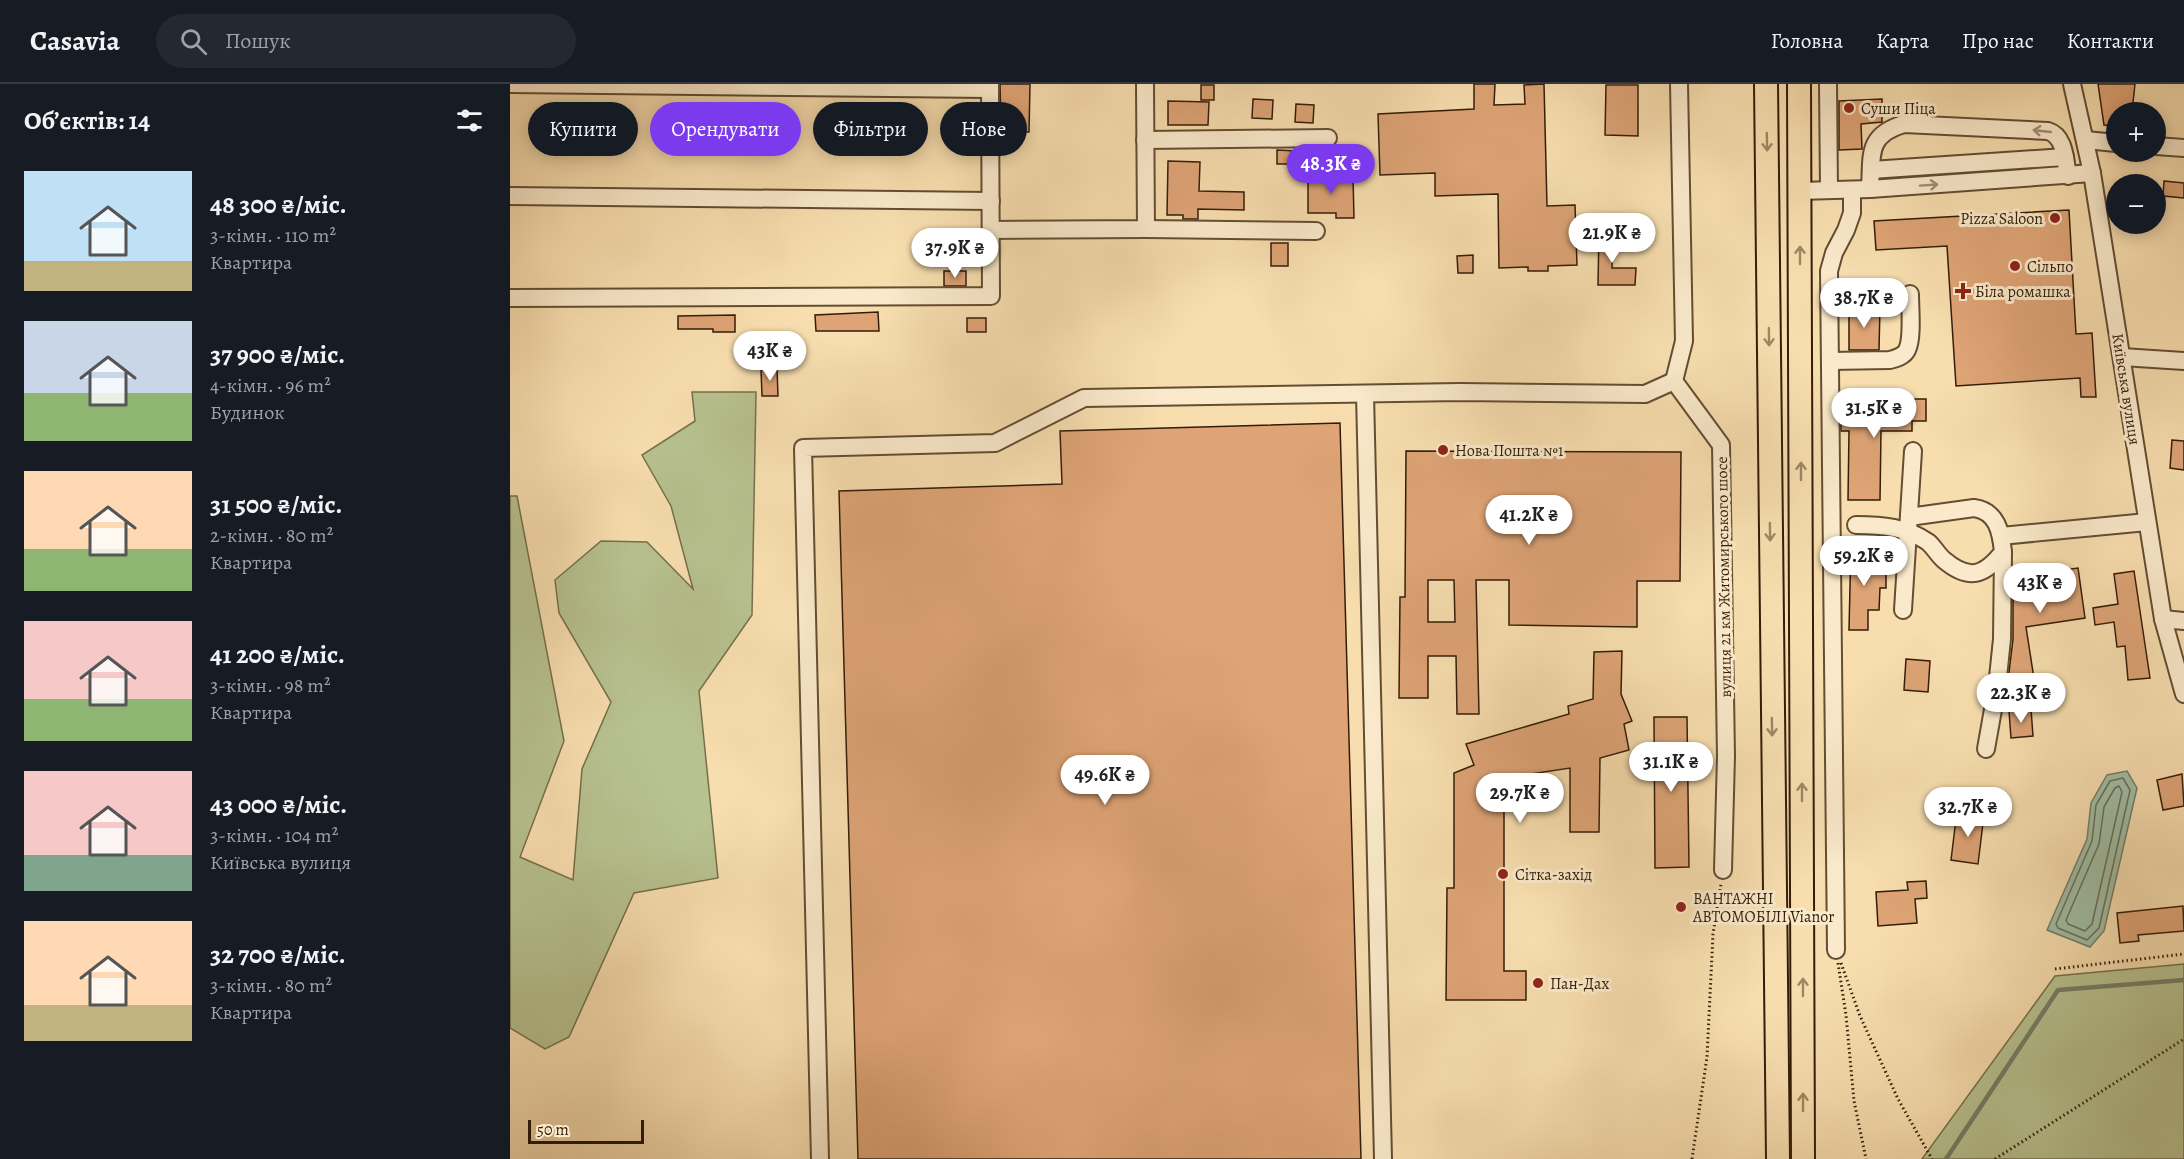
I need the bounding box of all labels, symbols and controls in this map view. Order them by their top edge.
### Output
search box [156,14,576,68]
text: Casavia [30,22,120,60]
icon: search [177,25,210,58]
text: Пошук [225,26,291,56]
text: Головна [1771,27,1843,55]
text: Карта [1876,27,1929,55]
text: Про нас [1962,27,2034,55]
text: Контакти [2067,27,2154,55]
place label: Суши Піца [1861,98,1936,120]
marker: Суши Піца [1842,101,1856,115]
chip: Купити [528,102,638,156]
chip: Орендувати [650,102,801,156]
chip: Фільтри [813,102,928,156]
chip: Нове [940,102,1027,156]
map controls [2106,102,2166,234]
button: + [2106,102,2166,162]
text: Об’єктів: 14 [24,103,150,138]
icon: filters [453,104,486,137]
one-way arrow [2033,125,2053,136]
one-way arrow [1761,132,1773,152]
pin: 48.3K ₴ [1276,144,1386,195]
text: 48.3K ₴ [1301,150,1361,177]
button: − [2106,174,2166,234]
one-way arrow [1918,179,1938,190]
text: 48 300 ₴/міс. [210,187,347,222]
icon: home [72,195,144,267]
place label: Pizza Saloon [1960,208,2043,230]
marker: Pizza Saloon [2048,211,2062,225]
pin: 21.9K ₴ [1557,213,1667,264]
text: 21.9K ₴ [1583,219,1641,246]
text: 3-кімн. · 110 m² [210,222,336,249]
pin: 37.9K ₴ [900,228,1010,279]
text: 37.9K ₴ [925,234,985,261]
one-way arrow [1794,245,1805,265]
text: Квартира [210,249,292,276]
place label: Сільпо [2027,256,2073,278]
marker: Сільпо [2008,259,2022,273]
pin: 38.7K ₴ [1809,278,1919,329]
place label: Біла ромашка [1975,281,2071,303]
text: 38.7K ₴ [1834,284,1894,311]
marker: Біла ромашка [1956,284,1970,298]
one-way arrow [1763,327,1775,347]
pin: 43K ₴ [728,331,812,382]
street label: Київська вулиця [2106,332,2146,447]
text: 37 900 ₴/міс. [210,337,345,372]
text: 43K ₴ [747,337,793,364]
icon: home [72,345,144,417]
text: 4-кімн. · 96 m² [210,372,331,399]
pin: 31.5K ₴ [1819,388,1929,439]
text: 31.5K ₴ [1845,394,1903,421]
text: Будинок [210,399,285,426]
place label: Нова Пошта №1 [1455,440,1564,462]
marker: Нова Пошта №1 [1436,443,1450,457]
street label: вулиця 21 км Житомирського шосе [1711,456,1737,698]
one-way arrow [1795,461,1807,481]
text: 31 500 ₴/міс. [210,487,342,522]
icon: home [72,495,144,567]
pin: 41.2K ₴ [1474,495,1584,546]
text: 41.2K ₴ [1499,501,1559,528]
text: 2-кімн. · 80 m² [210,522,333,549]
one-way arrow [1765,522,1776,542]
pin: 59.2K ₴ [1809,536,1919,587]
text: 59.2K ₴ [1834,542,1894,569]
text: Квартира [210,549,292,576]
pin: 43K ₴ [1998,563,2082,614]
text: 43K ₴ [2017,569,2063,596]
text: 41 200 ₴/міс. [210,637,345,672]
icon: home [72,645,144,717]
text: 3-кімн. · 98 m² [210,672,331,699]
pin: 22.3K ₴ [1966,673,2076,724]
text: 22.3K ₴ [1991,679,2051,706]
text: Квартира [210,699,292,726]
one-way arrow [1766,717,1778,737]
pin: 31.1K ₴ [1616,742,1726,793]
text: 31.1K ₴ [1643,748,1699,775]
pin: 49.6K ₴ [1050,755,1160,806]
text: 49.6K ₴ [1075,761,1135,788]
pin: 29.7K ₴ [1465,773,1575,824]
text: 29.7K ₴ [1490,779,1550,806]
one-way arrow [1796,782,1808,802]
text: 43 000 ₴/міс. [210,787,347,822]
pin: 32.7K ₴ [1913,787,2023,838]
text: 32.7K ₴ [1938,793,1998,820]
icon: home [72,795,144,867]
text: 3-кімн. · 104 m² [210,822,338,849]
text: Київська вулиця [210,849,351,876]
place label: Сітка-захід [1515,864,1592,886]
marker: Сітка-захід [1496,867,1510,881]
place label: ВАНТАЖНІ АВТОМОБІЛІ Vianor [1692,888,1834,928]
marker: ВАНТАЖНІ АВТОМОБІЛІ Vianor [1674,900,1688,914]
text: 32 700 ₴/міс. [210,937,346,972]
icon: home [72,945,144,1017]
text: 3-кімн. · 80 m² [210,972,332,999]
place label: Пан-Дах [1550,973,1609,995]
marker: Пан-Дах [1531,976,1545,990]
one-way arrow [1797,977,1809,997]
text: Квартира [210,999,292,1026]
one-way arrow [1797,1093,1809,1113]
scale bar [528,1117,644,1144]
text: 50 m [537,1119,569,1141]

